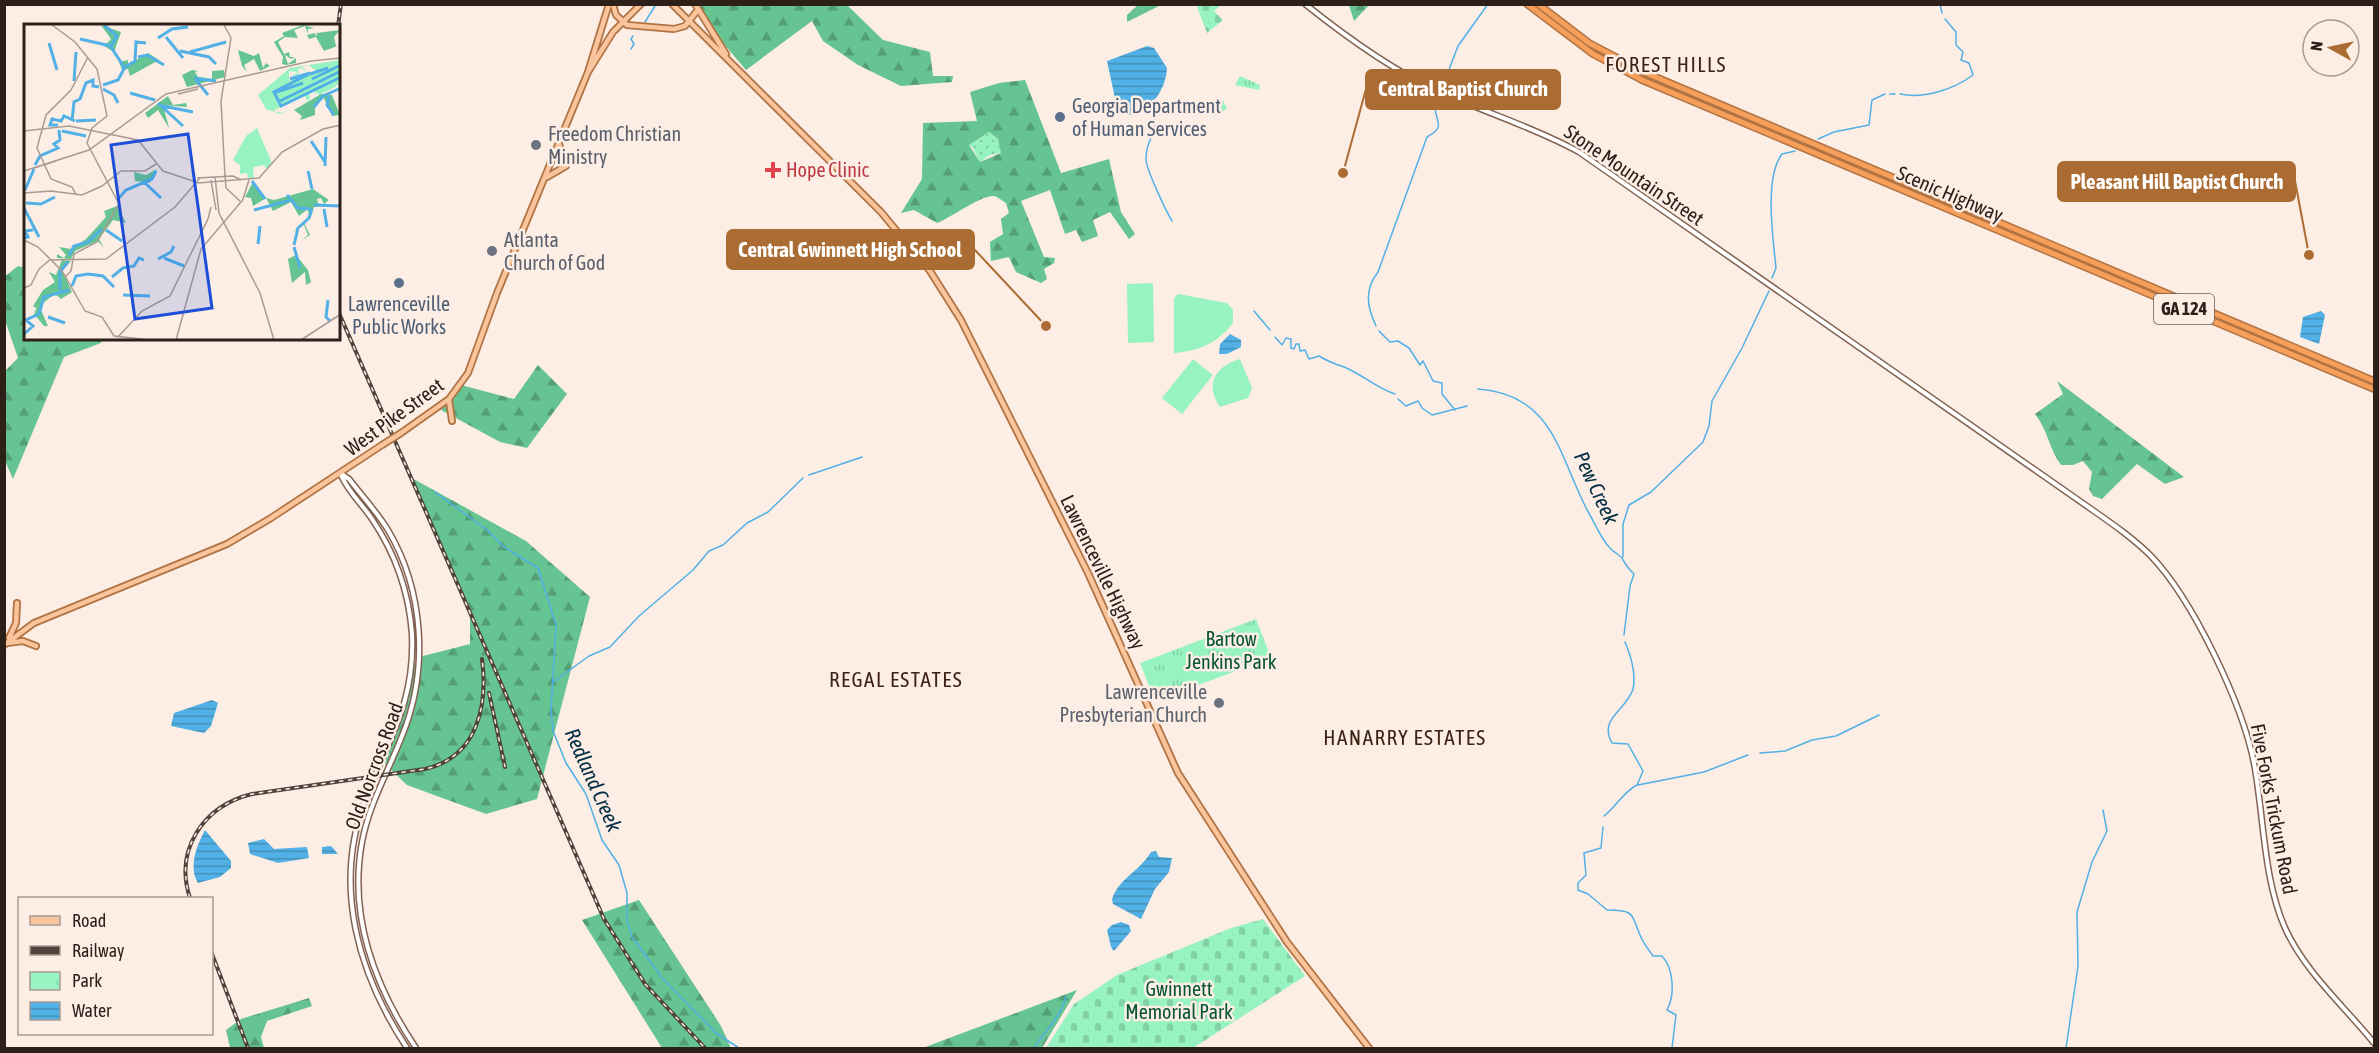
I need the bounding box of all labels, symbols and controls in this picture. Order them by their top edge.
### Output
north arrow [2301,18,2361,78]
inset map [24,24,340,340]
text: N [2307,40,2326,52]
district label: FOREST HILLS [1605,52,1727,76]
callout: Central Baptist Church [1366,70,1560,109]
text: Central Baptist Church [1378,76,1548,100]
place label: Georgia Department of Human Services [1072,94,1221,140]
marker: Georgia Department of Human Services [1053,110,1067,124]
street label: Stone Mountain Street [1560,119,1708,230]
place label: Freedom Christian Ministry [548,122,681,168]
marker: Freedom Christian Ministry [529,138,543,152]
place label: Hope Clinic [786,158,870,181]
marker: Hope Clinic [764,161,782,179]
street label: Scenic Highway [1894,161,2007,226]
callout: Pleasant Hill Baptist Church [2058,162,2295,201]
text: Pleasant Hill Baptist Church [2070,169,2284,193]
place label: Atlanta Church of God [504,228,605,274]
callout: Central Gwinnett High School [727,230,974,269]
text: Central Gwinnett High School [738,237,962,261]
marker: Atlanta Church of God [485,244,499,258]
marker: Lawrenceville Public Works [392,276,406,290]
place label: Lawrenceville Public Works [348,292,450,338]
road number: GA 124 [2154,294,2214,324]
street label: West Pike Street [340,373,448,460]
water label: Pew Creek [1570,447,1625,529]
street label: Lawrenceville Highway [1056,491,1151,653]
park label: Bartow Jenkins Park [1186,627,1277,673]
district label: REGAL ESTATES [829,667,963,691]
place label: Lawrenceville Presbyterian Church [1059,680,1207,726]
marker: Lawrenceville Presbyterian Church [1212,696,1226,710]
street label: Old Norcross Road [340,699,407,833]
street label: Five Forks Trickum Road [2247,722,2302,896]
water label: Redland Creek [560,724,628,836]
district label: HANARRY ESTATES [1323,725,1487,749]
legend [18,897,213,1035]
text: Road [72,910,106,931]
text: Railway [72,940,124,961]
text: Park [72,970,102,991]
park label: Gwinnett Memorial Park [1125,977,1233,1023]
text: Water [72,1000,112,1021]

